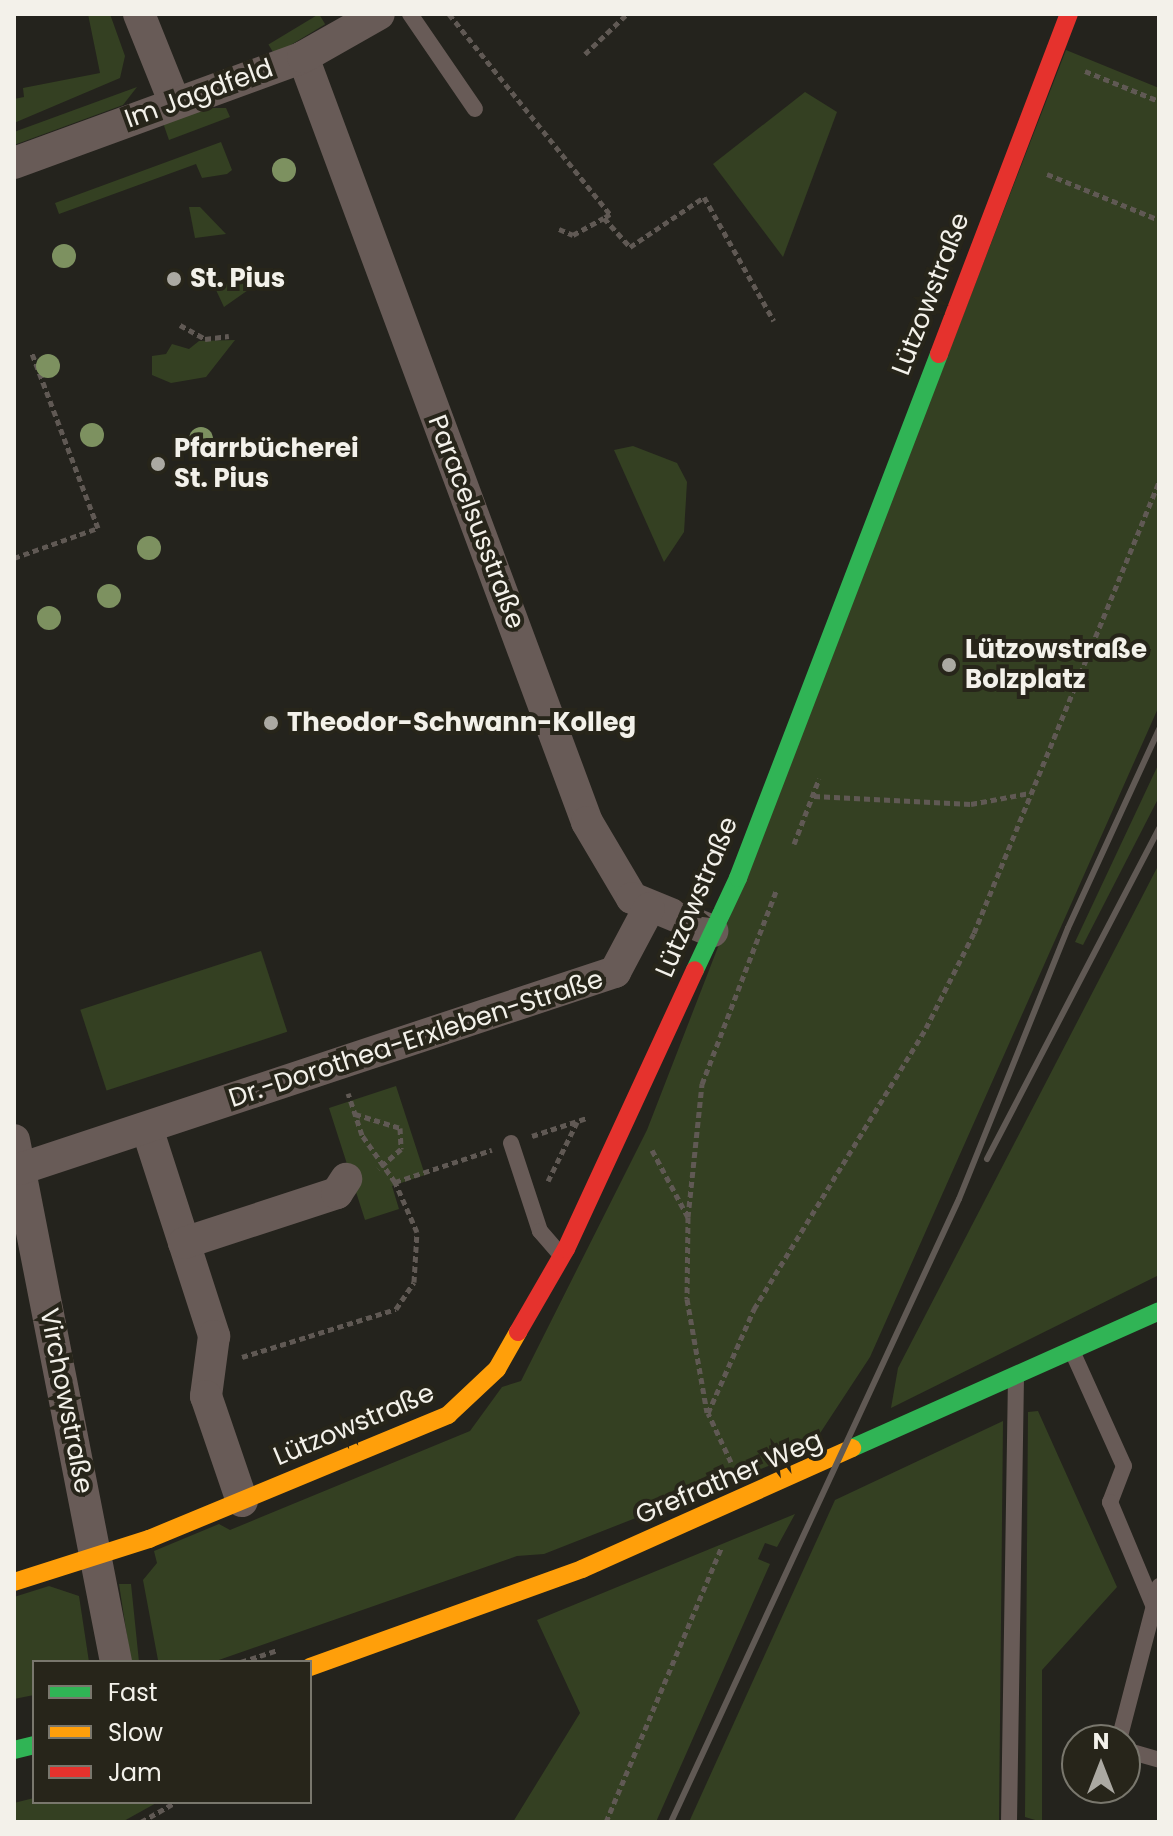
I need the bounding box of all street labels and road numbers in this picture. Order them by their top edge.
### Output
street label: Im Jagdfeld [121,53,277,135]
street label: Lützowstraße [886,208,976,380]
street label: Paracelsusstraße [421,411,531,633]
street label: Lützowstraße [649,812,745,982]
street label: Dr.-Dorothea-Erxleben-Straße [225,964,607,1114]
street label: Virchowstraße [33,1306,99,1496]
street label: Lützowstraße [269,1377,439,1473]
street label: Grefrather Weg [631,1425,827,1531]

